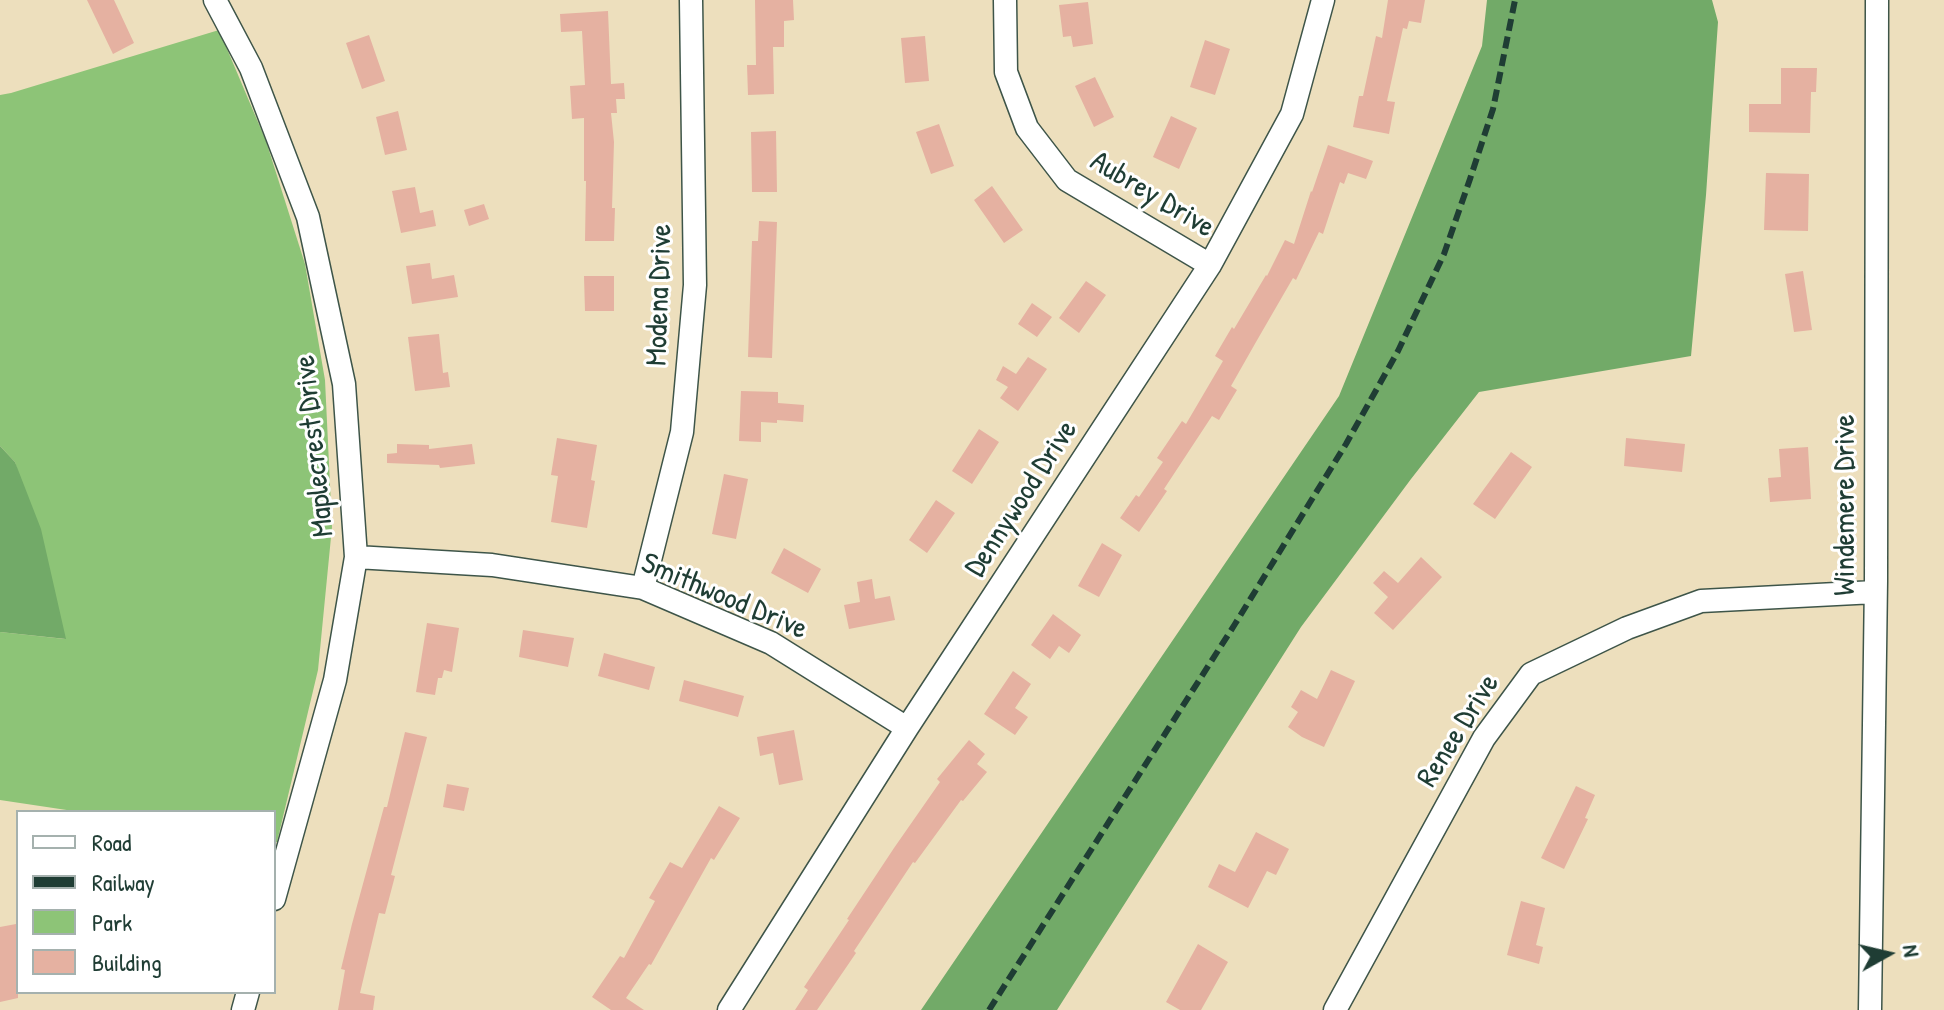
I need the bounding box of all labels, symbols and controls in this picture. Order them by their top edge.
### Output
street label: Aubrey Drive [1083,144,1221,246]
street label: Modena Drive [640,223,680,367]
street label: Maplecrest Drive [288,353,342,539]
street label: Dennywood Drive [958,414,1086,584]
street label: Windemere Drive [1828,414,1864,596]
street label: Smithwood Drive [636,546,812,648]
street label: Renee Drive [1410,668,1508,794]
legend [16,810,276,994]
text: Road [92,826,131,858]
text: Railway [92,866,155,898]
text: Park [92,906,132,938]
north arrow [1848,914,1928,994]
text: N [1896,943,1927,959]
text: Building [92,946,162,978]

